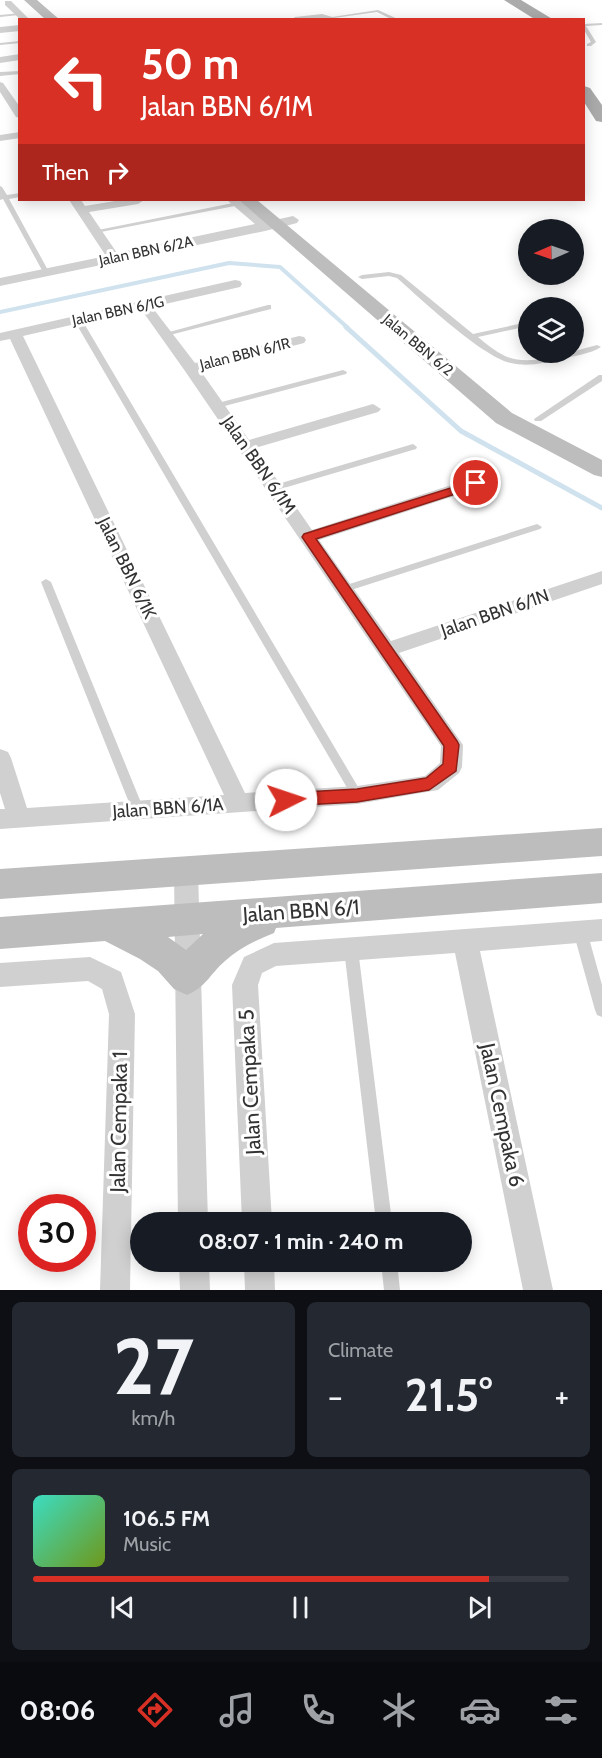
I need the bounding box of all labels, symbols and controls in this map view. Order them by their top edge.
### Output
text: 50 m [141,38,239,90]
icon: left [42,42,120,120]
text: Jalan BBN 6/1M [141,90,313,123]
icon: right [101,156,134,189]
text: Then [42,159,89,186]
north arrow [518,219,584,285]
map controls [518,219,584,363]
street label: Jalan BBN 6/2A [96,232,195,270]
street label: Jalan BBN 6/1G [69,292,166,330]
button: layers [518,297,584,363]
street label: Jalan BBN 6/2 [378,310,457,380]
street label: Jalan BBN 6/1R [197,334,292,374]
street label: Jalan BBN 6/1M [216,411,301,518]
pin [450,457,501,508]
icon: arrive [459,466,492,499]
street label: Jalan BBN 6/1K [92,513,161,623]
street label: Jalan BBN 6/1N [437,584,552,642]
position arrow [254,768,318,832]
street label: Jalan BBN 6/1A [111,793,224,823]
street label: Jalan BBN 6/1 [241,894,360,927]
street label: Jalan Cempaka 5 [233,1009,266,1156]
street label: Jalan Cempaka 6 [475,1040,530,1189]
street label: Jalan Cempaka 1 [105,1051,132,1194]
speed limit sign: 30 [18,1194,96,1272]
text: 08:07 · 1 min · 240 m [199,1228,403,1255]
text: 27 [113,1319,194,1414]
text: Climate [328,1338,393,1362]
text: 21.5° [405,1368,492,1422]
text: − [328,1376,343,1416]
text: + [554,1376,569,1416]
text: km/h [132,1406,175,1430]
text: 106.5 FM [123,1505,210,1532]
text: Music [123,1532,171,1556]
icon: previous [106,1591,139,1624]
icon: pause [284,1591,317,1624]
icon: next [463,1591,496,1624]
icon: directions [134,1689,176,1731]
icon: music [216,1689,258,1731]
icon: phone [297,1689,339,1731]
icon: climate [378,1689,420,1731]
icon: car [459,1689,501,1731]
icon: filters [540,1689,582,1731]
text: 08:06 [20,1694,95,1727]

